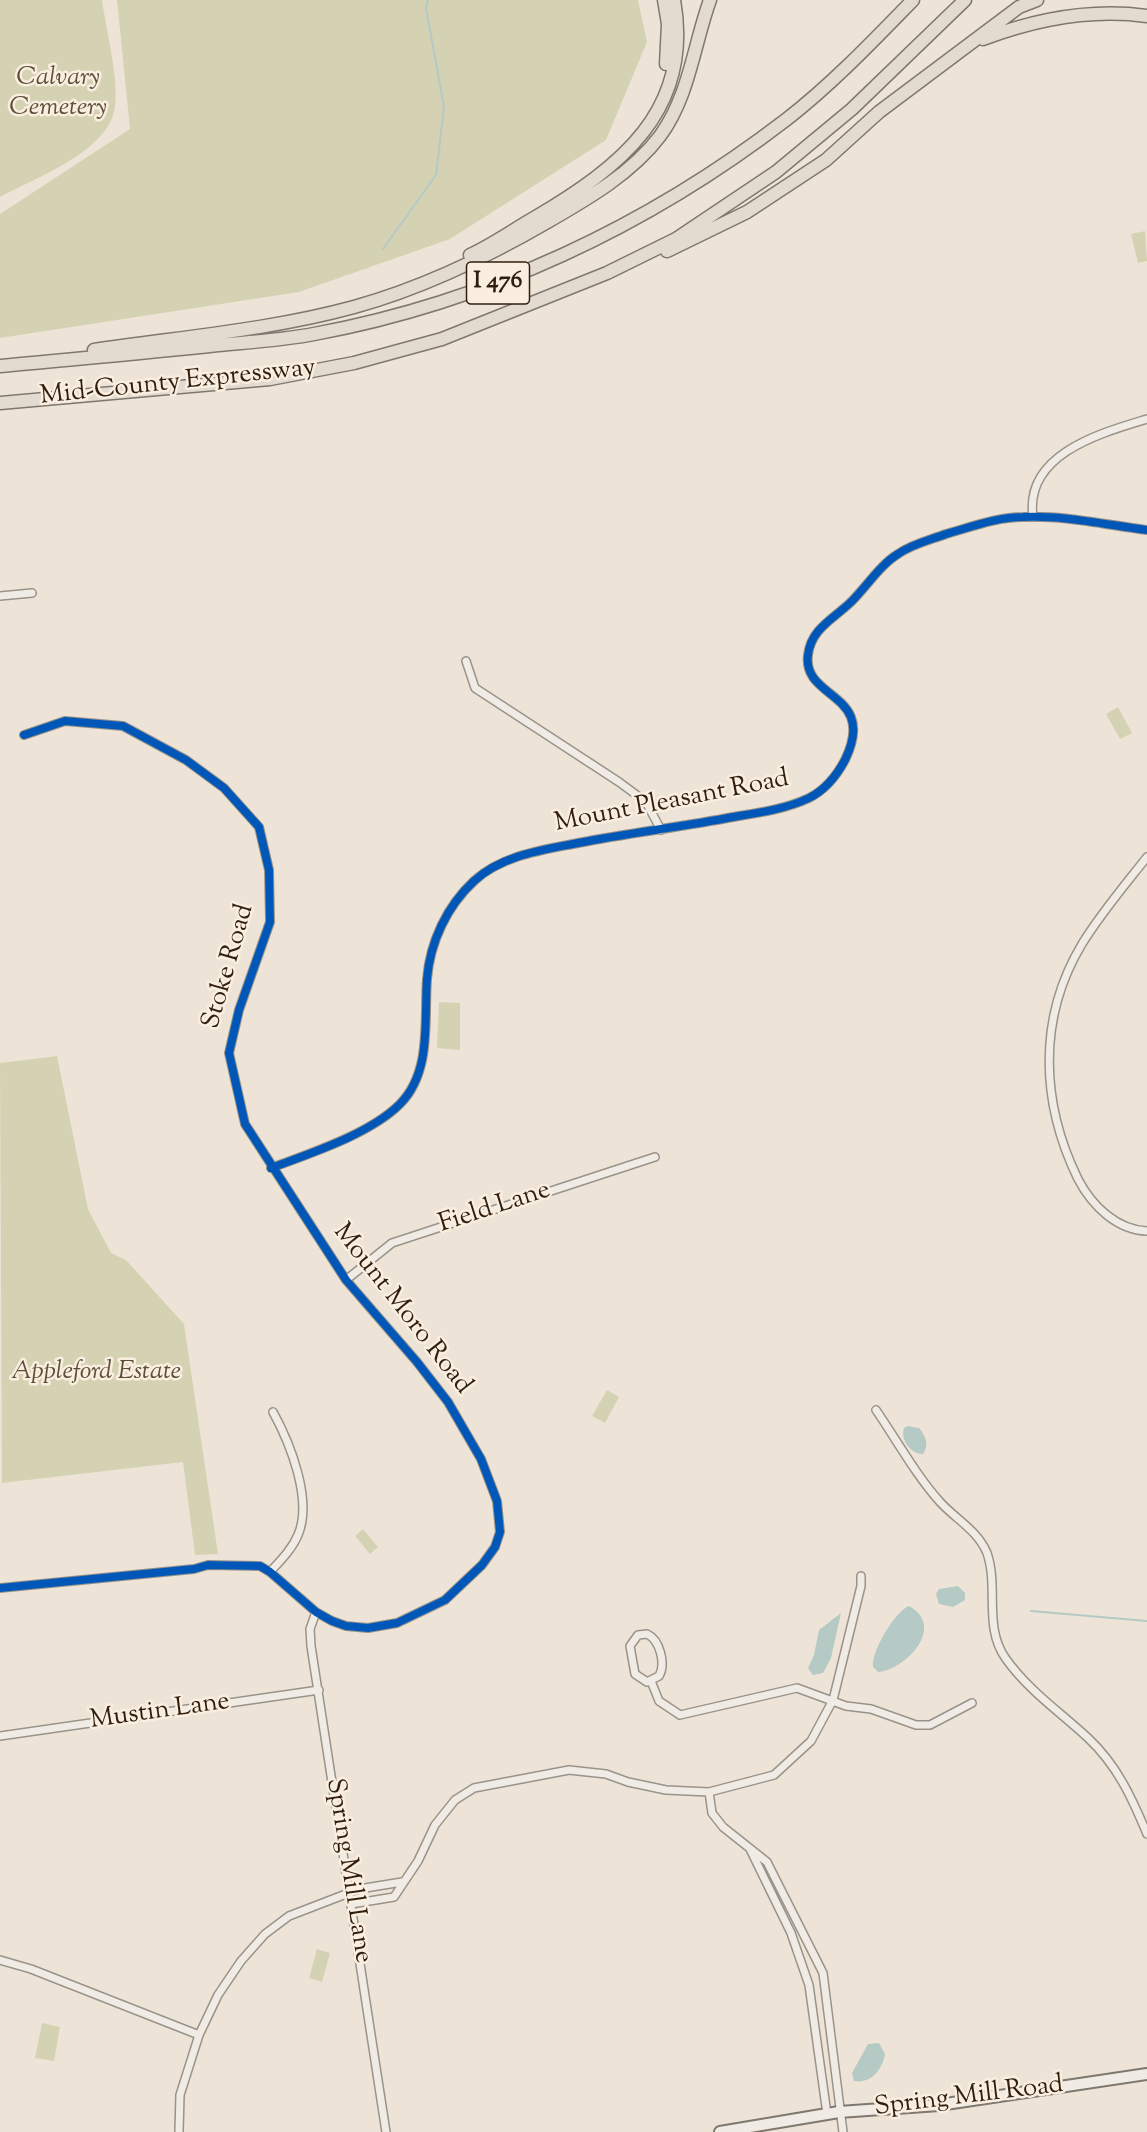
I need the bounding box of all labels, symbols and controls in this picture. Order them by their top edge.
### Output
park label: Calvary Cemetery [9,64,107,125]
road number: I 476 [466,262,530,304]
street label: Mid-County Expressway [39,354,317,414]
street label: Mount Pleasant Road [552,765,792,841]
street label: Stoke Road [197,901,263,1033]
street label: Field Lane [435,1176,555,1242]
street label: Mount Moro Road [325,1218,477,1402]
park label: Appleford Estate [11,1358,181,1390]
street label: Mustin Lane [88,1688,232,1738]
street label: Spring Mill Lane [317,1776,377,1966]
street label: Spring Mill Road [873,2071,1065,2125]

